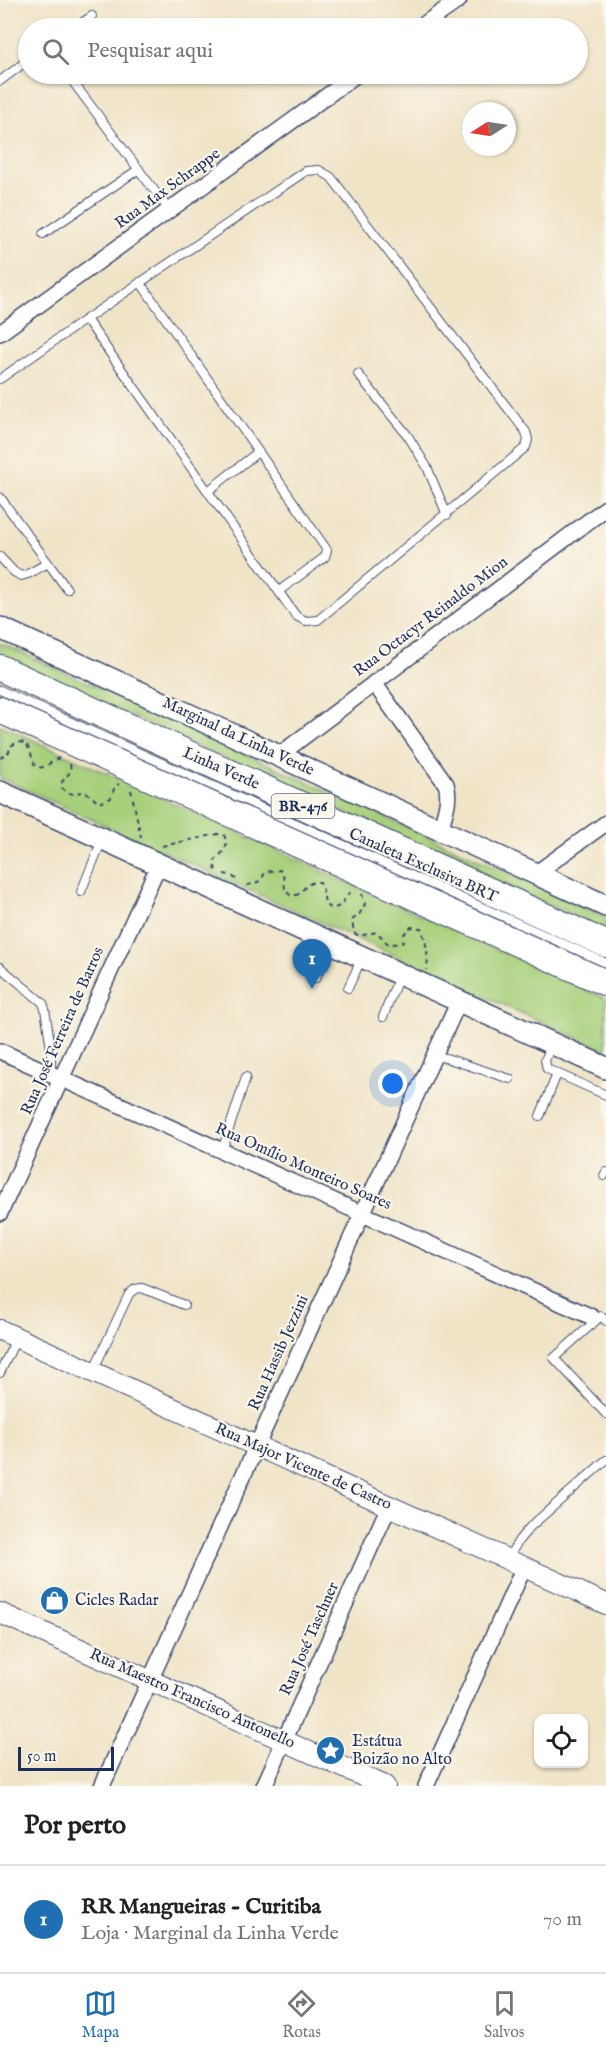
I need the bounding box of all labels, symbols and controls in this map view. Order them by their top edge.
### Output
search box [18,18,588,84]
icon: search [39,35,72,68]
text: Pesquisar aqui [87,37,213,65]
north arrow [462,102,516,156]
street label: Rua Max Schrappe [112,144,224,234]
street label: Rua Octacyr Reinaldo Mion [350,552,512,682]
street label: Marginal da Linha Verde [159,693,317,781]
street label: Linha Verde [180,744,262,794]
road number: BR-476 [272,794,334,818]
street label: Canaleta Exclusiva BRT [345,824,501,908]
pin: 1 [292,940,332,989]
street label: Rua José Ferreira de Barros [17,944,109,1118]
your location [378,1069,407,1098]
street label: Rua Omílio Monteiro Soares [212,1119,395,1215]
street label: Rua Hassib Jezzini [245,1292,313,1414]
street label: Rua Major Vicente de Castro [211,1419,395,1515]
street label: Rua José Taschner [276,1579,344,1699]
shop icon: Cicles Radar [38,1585,70,1617]
place label: Cicles Radar [75,1591,159,1611]
street label: Rua Maestro Francisco Antonello [86,1645,298,1754]
map controls [534,1714,588,1768]
button: locate [534,1714,588,1768]
place label: Estátua Boizão no Alto [352,1732,452,1770]
place icon: Estátua Boizão no Alto [315,1735,347,1767]
scale bar [18,1744,114,1772]
text: 50 m [27,1747,56,1767]
text: Por perto [24,1809,126,1842]
text: RR Mangueiras - Curitiba [81,1893,321,1921]
text: 1 [40,1907,47,1932]
text: 70 m [543,1907,582,1932]
text: Loja · Marginal da Linha Verde [81,1921,339,1946]
tab: Mapa [82,1987,119,2043]
tab: Rotas [282,1987,321,2043]
tab: Salvos [484,1987,524,2043]

